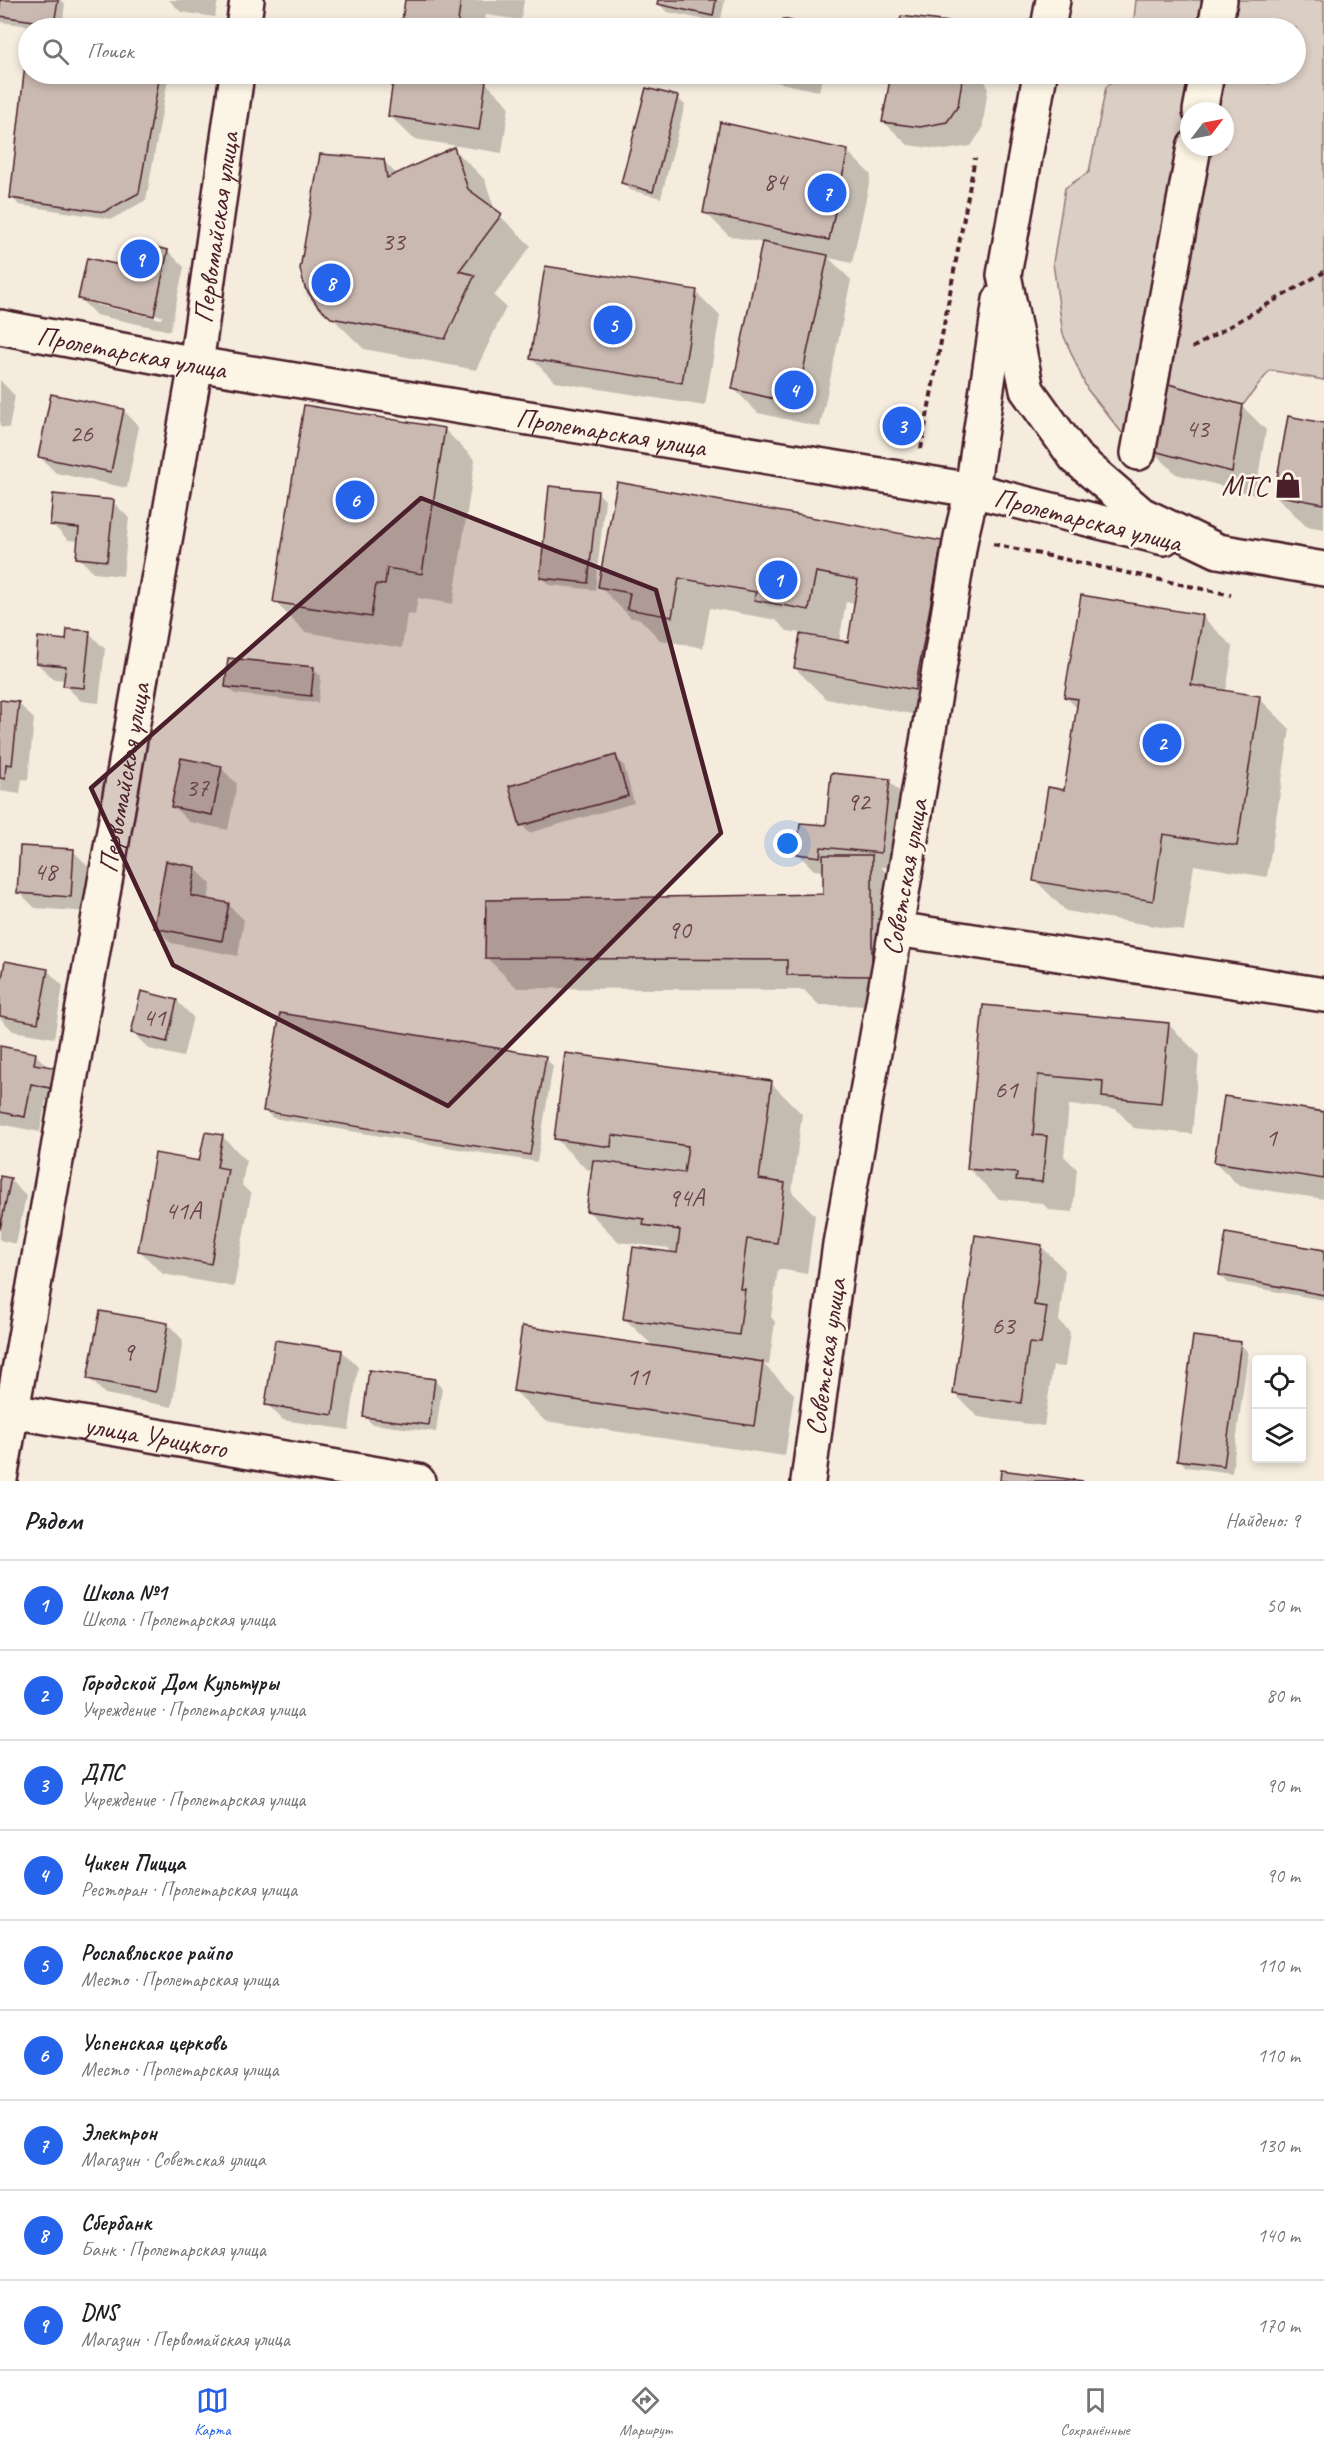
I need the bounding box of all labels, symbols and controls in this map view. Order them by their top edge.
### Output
search box [18,18,1306,84]
icon: search [39,35,72,68]
text: Поиск [87,37,133,65]
north arrow [1180,102,1234,156]
street label: Первомайская улица [185,128,247,325]
house number: 84 [763,165,789,198]
pin: 7 [808,170,846,216]
house number: 33 [381,225,407,258]
pin: 9 [120,236,160,282]
pin: 8 [312,260,350,306]
pin: 5 [594,302,632,348]
street label: Пролетарская улица [34,317,230,387]
pin: 4 [774,368,814,412]
street label: Пролетарская улица [514,399,710,465]
pin: 3 [882,404,922,448]
house number: 43 [1185,412,1211,445]
house number: 26 [69,417,94,450]
place label: МТС [1222,468,1271,503]
shop icon: МТС [1273,470,1303,500]
pin: 6 [336,478,374,522]
street label: Пролетарская улица [991,479,1187,560]
pin: 1 [758,558,798,602]
street label: Первомайская улица [90,678,158,875]
pin: 2 [1142,720,1182,766]
house number: 37 [185,771,210,804]
house number: 92 [846,785,872,818]
street label: Советская улица [874,795,936,958]
your location [773,829,802,858]
house number: 48 [33,855,59,888]
house number: 90 [667,913,693,946]
house number: 41 [142,1001,167,1034]
house number: 61 [994,1073,1019,1106]
house number: 1 [1265,1121,1278,1154]
house number: 94А [668,1181,706,1214]
house number: 41А [165,1194,203,1227]
street label: Советская улица [797,1275,854,1438]
house number: 63 [991,1309,1017,1342]
house number: 9 [122,1335,136,1368]
map controls [1252,1355,1306,1463]
button: locate [1252,1355,1306,1409]
house number: 11 [626,1360,651,1393]
street label: улица Урицкого [80,1407,232,1466]
button: layers [1252,1409,1306,1463]
text: Рядом [24,1504,82,1537]
text: Найдено: 9 [1225,1508,1300,1533]
text: Школа №1 [81,1579,167,1607]
text: 1 [39,1593,48,1618]
text: 50 m [1266,1593,1300,1618]
text: Школа · Пролетарская улица [81,1607,275,1632]
text: Городской Дом Культуры [81,1669,279,1697]
text: 2 [39,1683,48,1708]
text: 80 m [1266,1683,1300,1708]
text: Учреждение · Пролетарская улица [81,1697,305,1722]
text: ДПС [81,1759,123,1787]
text: 3 [39,1773,48,1798]
text: 90 m [1266,1773,1300,1798]
text: Учреждение · Пролетарская улица [81,1787,305,1812]
text: Чикен Пицца [81,1849,185,1877]
text: 4 [39,1863,48,1888]
text: 90 m [1266,1863,1300,1888]
text: Ресторан · Пролетарская улица [81,1877,297,1902]
text: Рославльское райпо [81,1939,232,1967]
text: 5 [39,1953,48,1978]
text: 110 m [1257,1953,1300,1978]
text: Место · Пролетарская улица [81,1967,279,1992]
text: Успенская церковь [81,2029,226,2057]
text: 6 [39,2043,48,2068]
text: 110 m [1257,2043,1300,2068]
text: Место · Пролетарская улица [81,2057,279,2082]
text: Электрон [81,2119,157,2147]
text: 7 [39,2133,48,2158]
text: 130 m [1257,2133,1300,2158]
text: Магазин · Советская улица [81,2147,266,2172]
text: Сбербанк [81,2209,151,2237]
text: 8 [39,2223,48,2248]
text: 140 m [1257,2223,1300,2248]
text: Банк · Пролетарская улица [81,2237,266,2262]
text: DNS [81,2299,117,2327]
text: 9 [39,2313,48,2338]
text: 170 m [1257,2313,1300,2338]
text: Магазин · Первомайская улица [81,2327,290,2352]
tab: Карта [194,2384,231,2440]
tab: Маршрут [619,2384,672,2440]
tab: Сохранённые [1060,2384,1130,2440]

